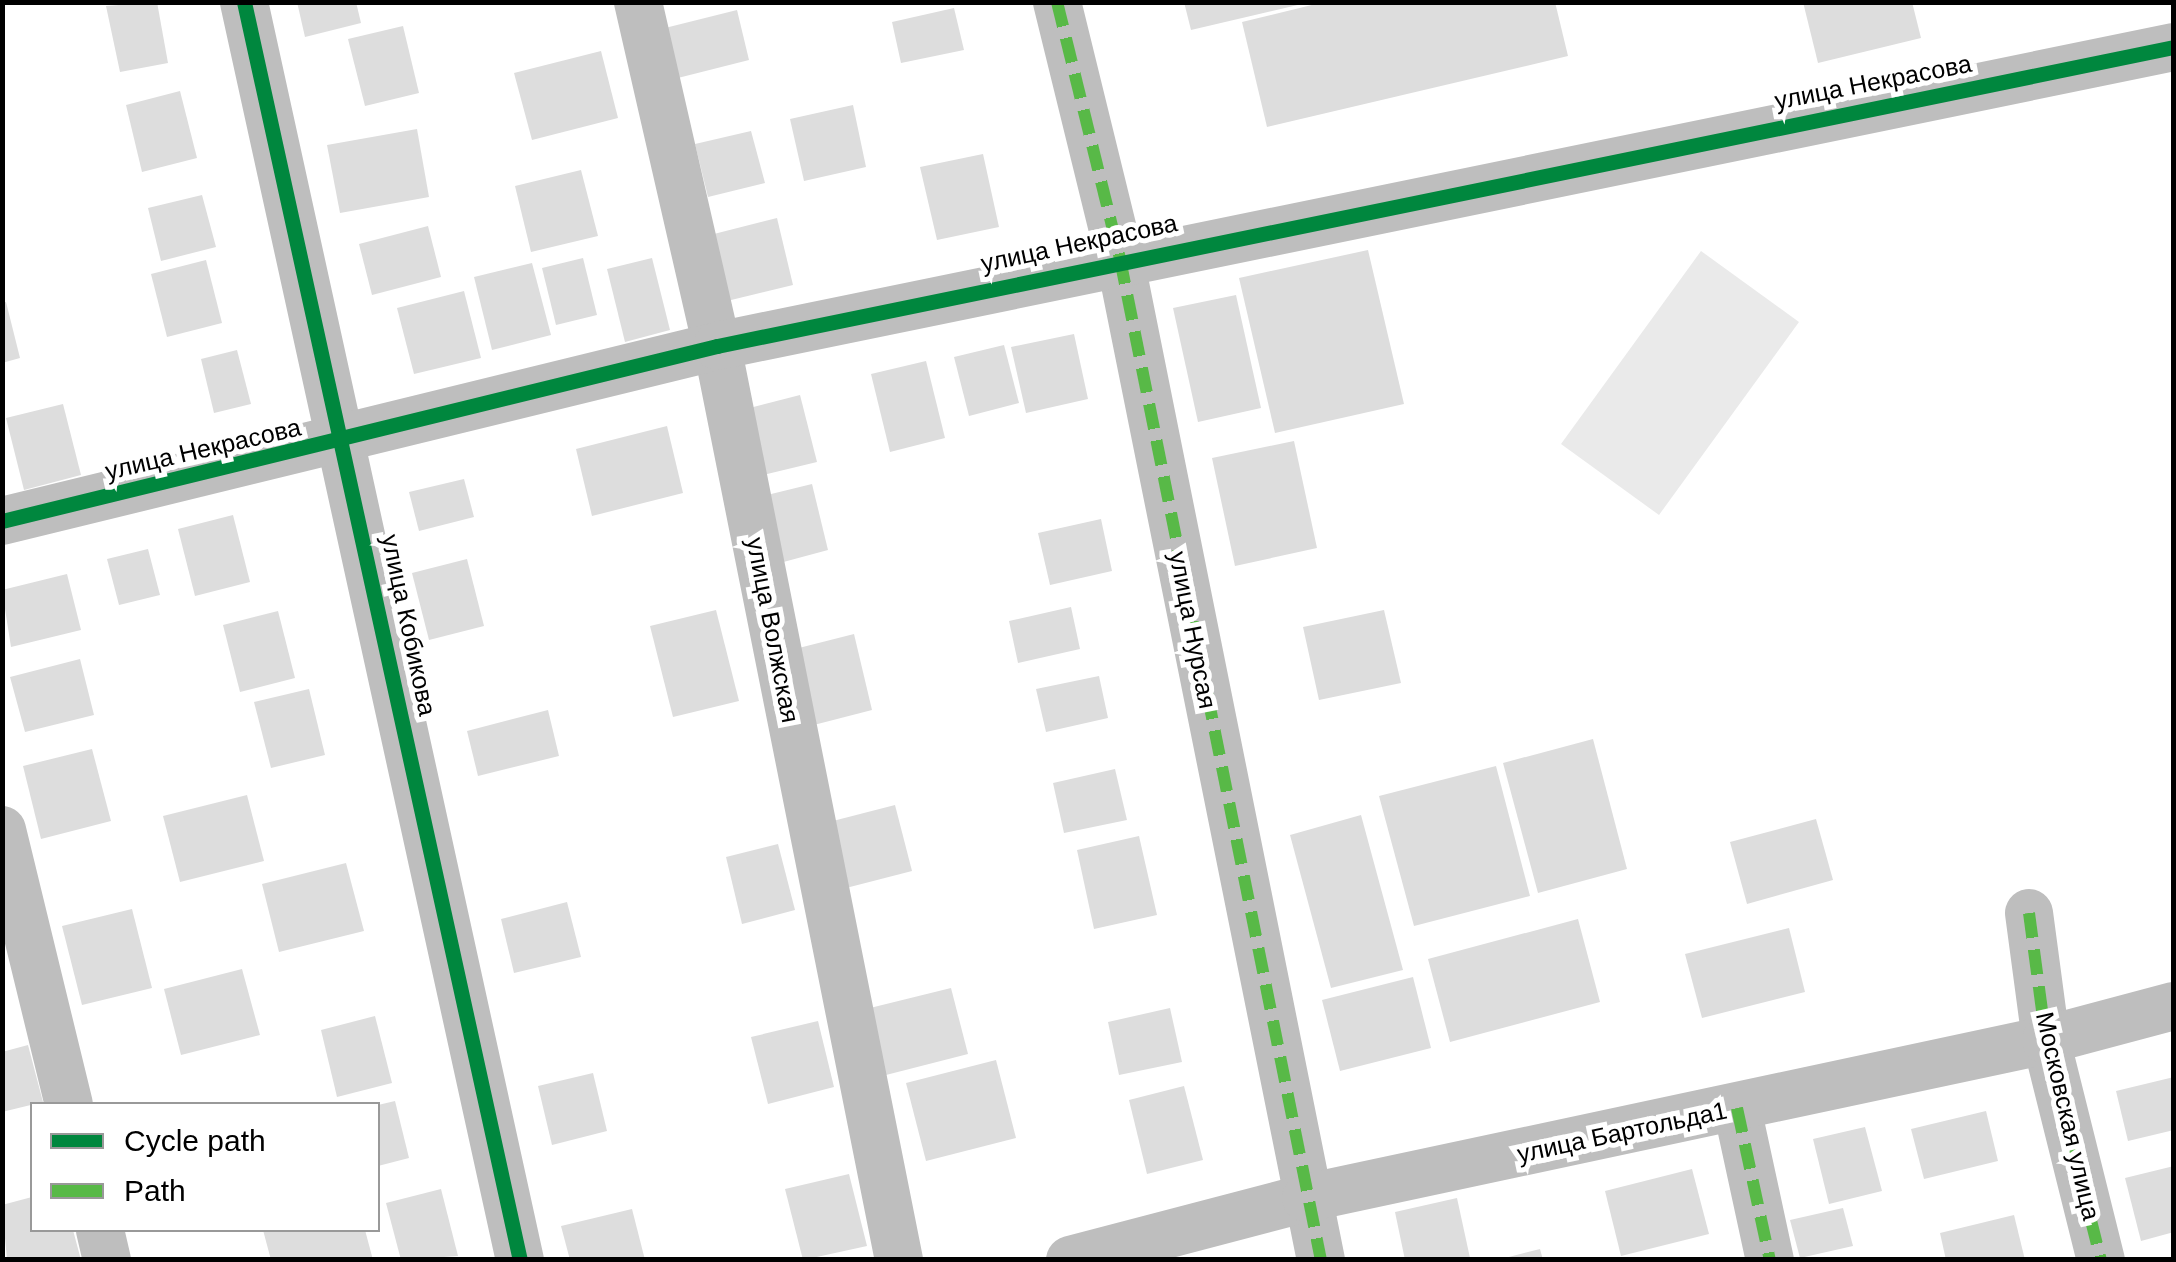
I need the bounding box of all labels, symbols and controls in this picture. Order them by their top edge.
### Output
street label: улица Некрасова [1772,48,1974,116]
street label: улица Некрасова [978,208,1180,278]
street label: улица Некрасова [102,412,304,486]
street label: улица Кобикова [375,532,443,718]
street label: улица Волжская [740,535,806,725]
street label: улица Нурсая [1163,549,1223,711]
street label: Московская улица [2029,1009,2107,1223]
street label: улица Бартольда1 [1514,1095,1730,1169]
legend [30,1102,380,1232]
text: Cycle path [124,1124,266,1157]
text: Path [124,1174,186,1207]

